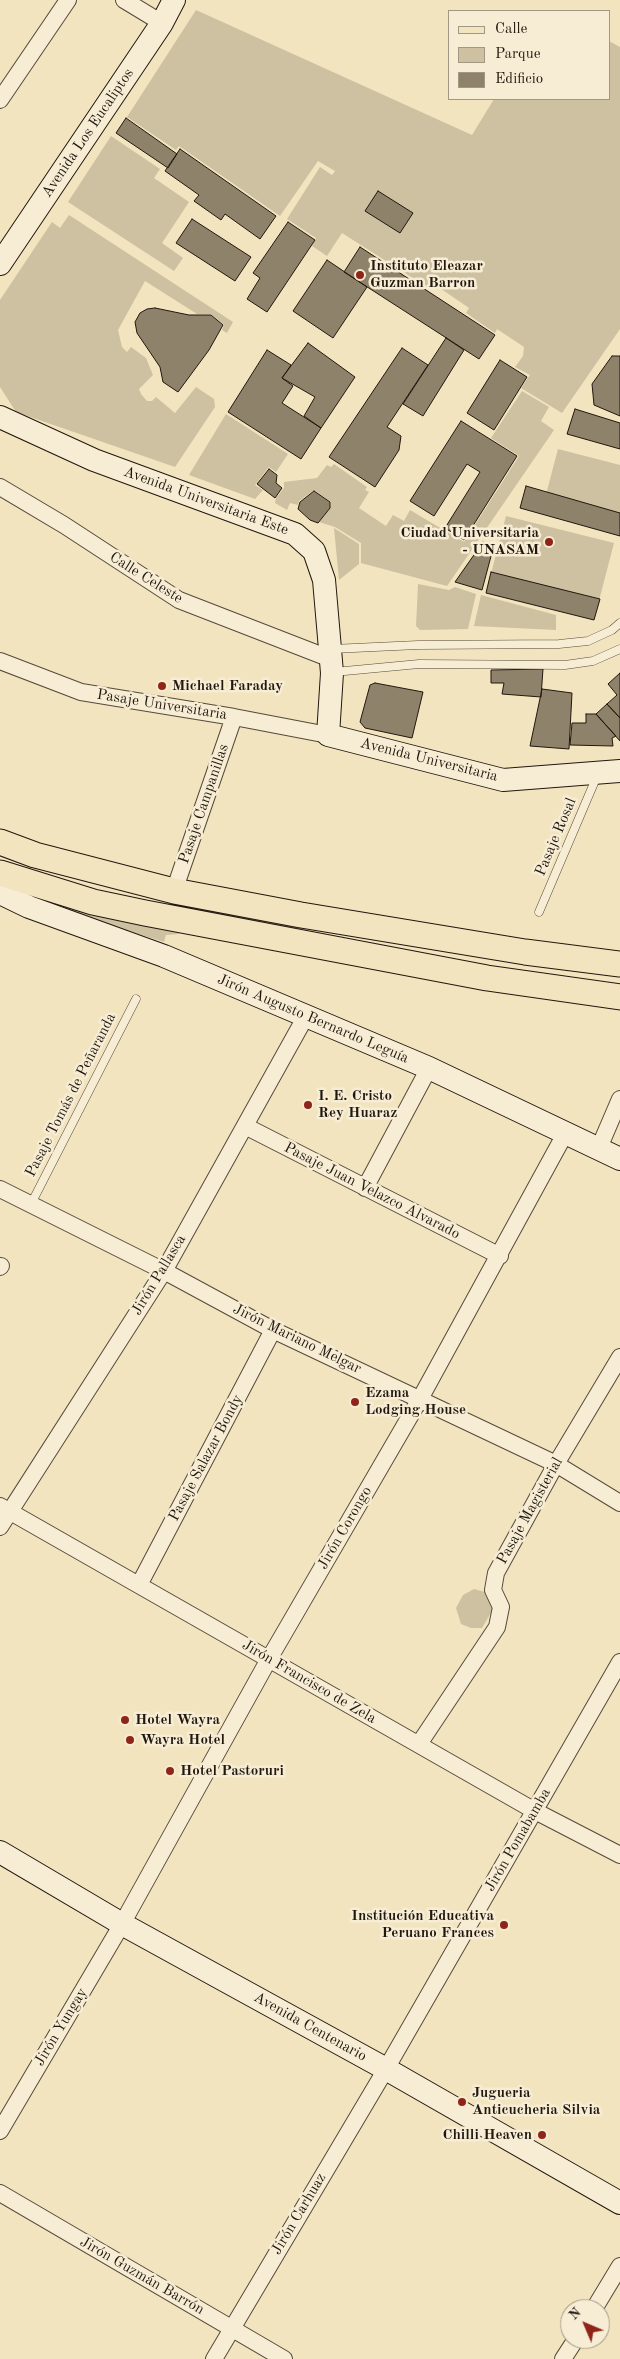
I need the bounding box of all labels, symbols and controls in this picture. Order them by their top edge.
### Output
legend [448,10,610,100]
text: Calle [495,22,527,37]
text: Parque [495,47,541,62]
street label: Avenida Los Eucaliptos [38,65,138,201]
text: Edificio [495,72,543,87]
place label: Instituto Eleazar Guzman Barron [370,257,483,292]
marker: Instituto Eleazar Guzman Barron [354,269,366,281]
street label: Avenida Universitaria Este [121,463,291,539]
place label: Ciudad Universitaria - UNASAM [401,524,539,559]
marker: Ciudad Universitaria - UNASAM [543,536,555,548]
street label: Calle Celeste [106,548,186,608]
place label: Michael Faraday [172,677,283,695]
marker: Michael Faraday [156,680,168,692]
street label: Pasaje Universitaria [96,686,228,724]
street label: Avenida Universitaria [358,734,500,786]
street label: Pasaje Campanillas [175,742,233,866]
street label: Pasaje Rosal [532,795,580,879]
street label: Jirón Augusto Bernardo Leguía [215,970,411,1068]
street label: Pasaje Tomás de Peñaranda [22,1010,120,1180]
place label: I. E. Cristo Rey Huaraz [318,1087,397,1122]
marker: I. E. Cristo Rey Huaraz [302,1099,314,1111]
street label: Pasaje Juan Velazco Alvarado [281,1139,463,1243]
street label: Jirón Pallasca [128,1231,190,1319]
street label: Jirón Mariano Melgar [230,1300,364,1378]
place label: Ezama Lodging House [365,1384,466,1419]
street label: Pasaje Salazar Bondy [165,1392,247,1524]
marker: Ezama Lodging House [349,1396,361,1408]
street label: Pasaje Magisterial [493,1455,567,1567]
street label: Jirón Corongo [314,1483,376,1573]
street label: Jirón Francisco de Zela [239,1636,379,1728]
place label: Hotel Wayra [135,1711,220,1729]
marker: Hotel Wayra [119,1714,131,1726]
place label: Wayra Hotel [140,1731,225,1749]
marker: Wayra Hotel [124,1734,136,1746]
place label: Hotel Pastoruri [180,1762,284,1780]
marker: Hotel Pastoruri [164,1765,176,1777]
street label: Jirón Pomabamba [481,1785,555,1895]
place label: Institución Educativa Peruano Frances [351,1907,494,1942]
marker: Institución Educativa Peruano Frances [498,1919,510,1931]
street label: Jirón Yungay [31,1985,91,2069]
street label: Avenida Centenario [250,1988,370,2066]
place label: Jugueria Anticucheria Silvia [472,2084,600,2119]
marker: Jugueria Anticucheria Silvia [456,2096,468,2108]
place label: Chilli Heaven [443,2126,532,2144]
marker: Chilli Heaven [536,2129,548,2141]
street label: Jirón Carhuaz [268,2170,330,2258]
street label: Jirón Guzmán Barrón [77,2233,207,2319]
north arrow [560,2299,610,2349]
text: N [566,2305,584,2323]

